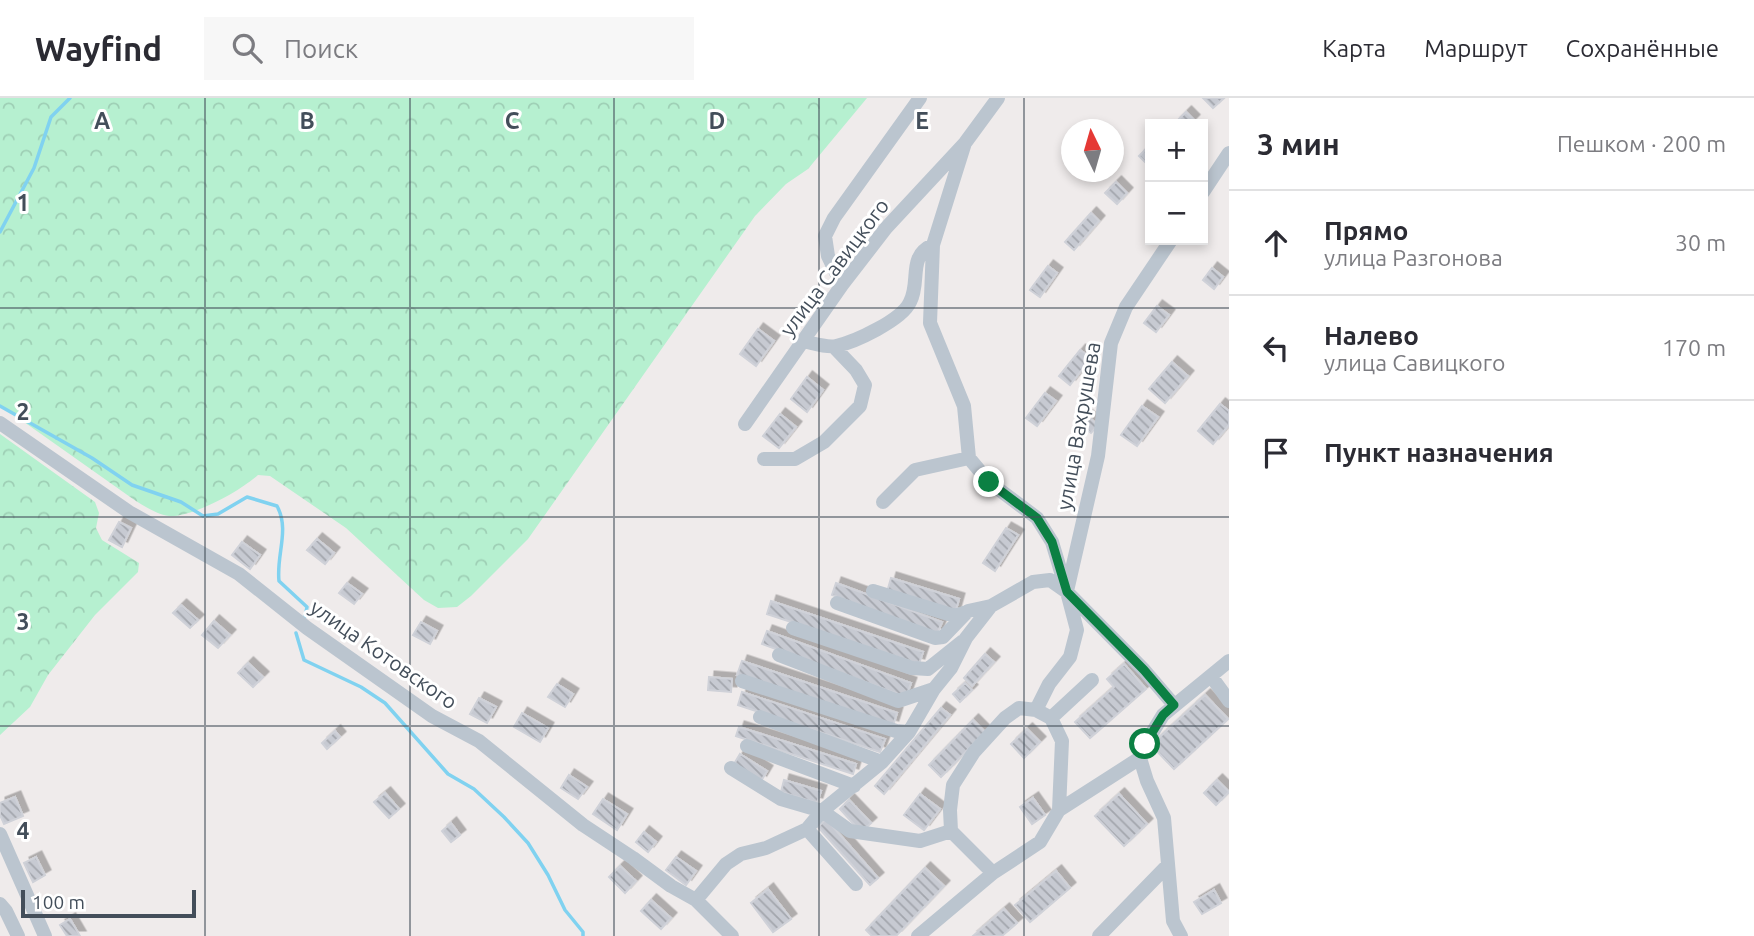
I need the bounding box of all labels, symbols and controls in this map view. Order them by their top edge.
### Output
search box [204,17,694,80]
icon: search [228,29,266,67]
text: Wayfind [35,30,162,67]
text: Поиск [284,34,358,63]
text: Карта [1322,35,1386,62]
text: Маршрут [1424,35,1528,62]
text: Сохранённые [1566,35,1719,62]
text: A [94,108,110,133]
text: B [299,108,315,133]
text: C [505,108,520,133]
text: D [709,108,725,133]
text: E [915,108,929,133]
north arrow [1061,119,1124,182]
map controls [1145,119,1208,245]
button: + [1145,119,1208,182]
text: 3 мин [1257,127,1340,161]
text: Пешком · 200 m [1557,131,1726,156]
button: − [1145,182,1208,245]
text: 1 [17,190,29,215]
street label: улица Савицкого [775,194,893,340]
text: Прямо [1324,216,1408,245]
icon: ahead [1257,224,1295,262]
text: 30 m [1675,230,1726,255]
text: улица Разгонова [1324,245,1503,270]
text: Налево [1324,321,1419,350]
icon: left [1257,329,1295,367]
text: 170 m [1662,335,1726,360]
street label: улица Вахрушева [1051,340,1105,512]
text: улица Савицкого [1324,350,1505,375]
text: 2 [17,399,29,424]
icon: arrive [1257,434,1295,472]
text: Пункт назначения [1324,438,1554,467]
route end [973,466,1004,497]
street label: улица Котовского [306,594,462,714]
text: 3 [17,609,29,634]
route start [1129,728,1160,759]
text: 4 [17,818,30,843]
scale bar [21,887,196,919]
text: 100 m [32,891,85,913]

